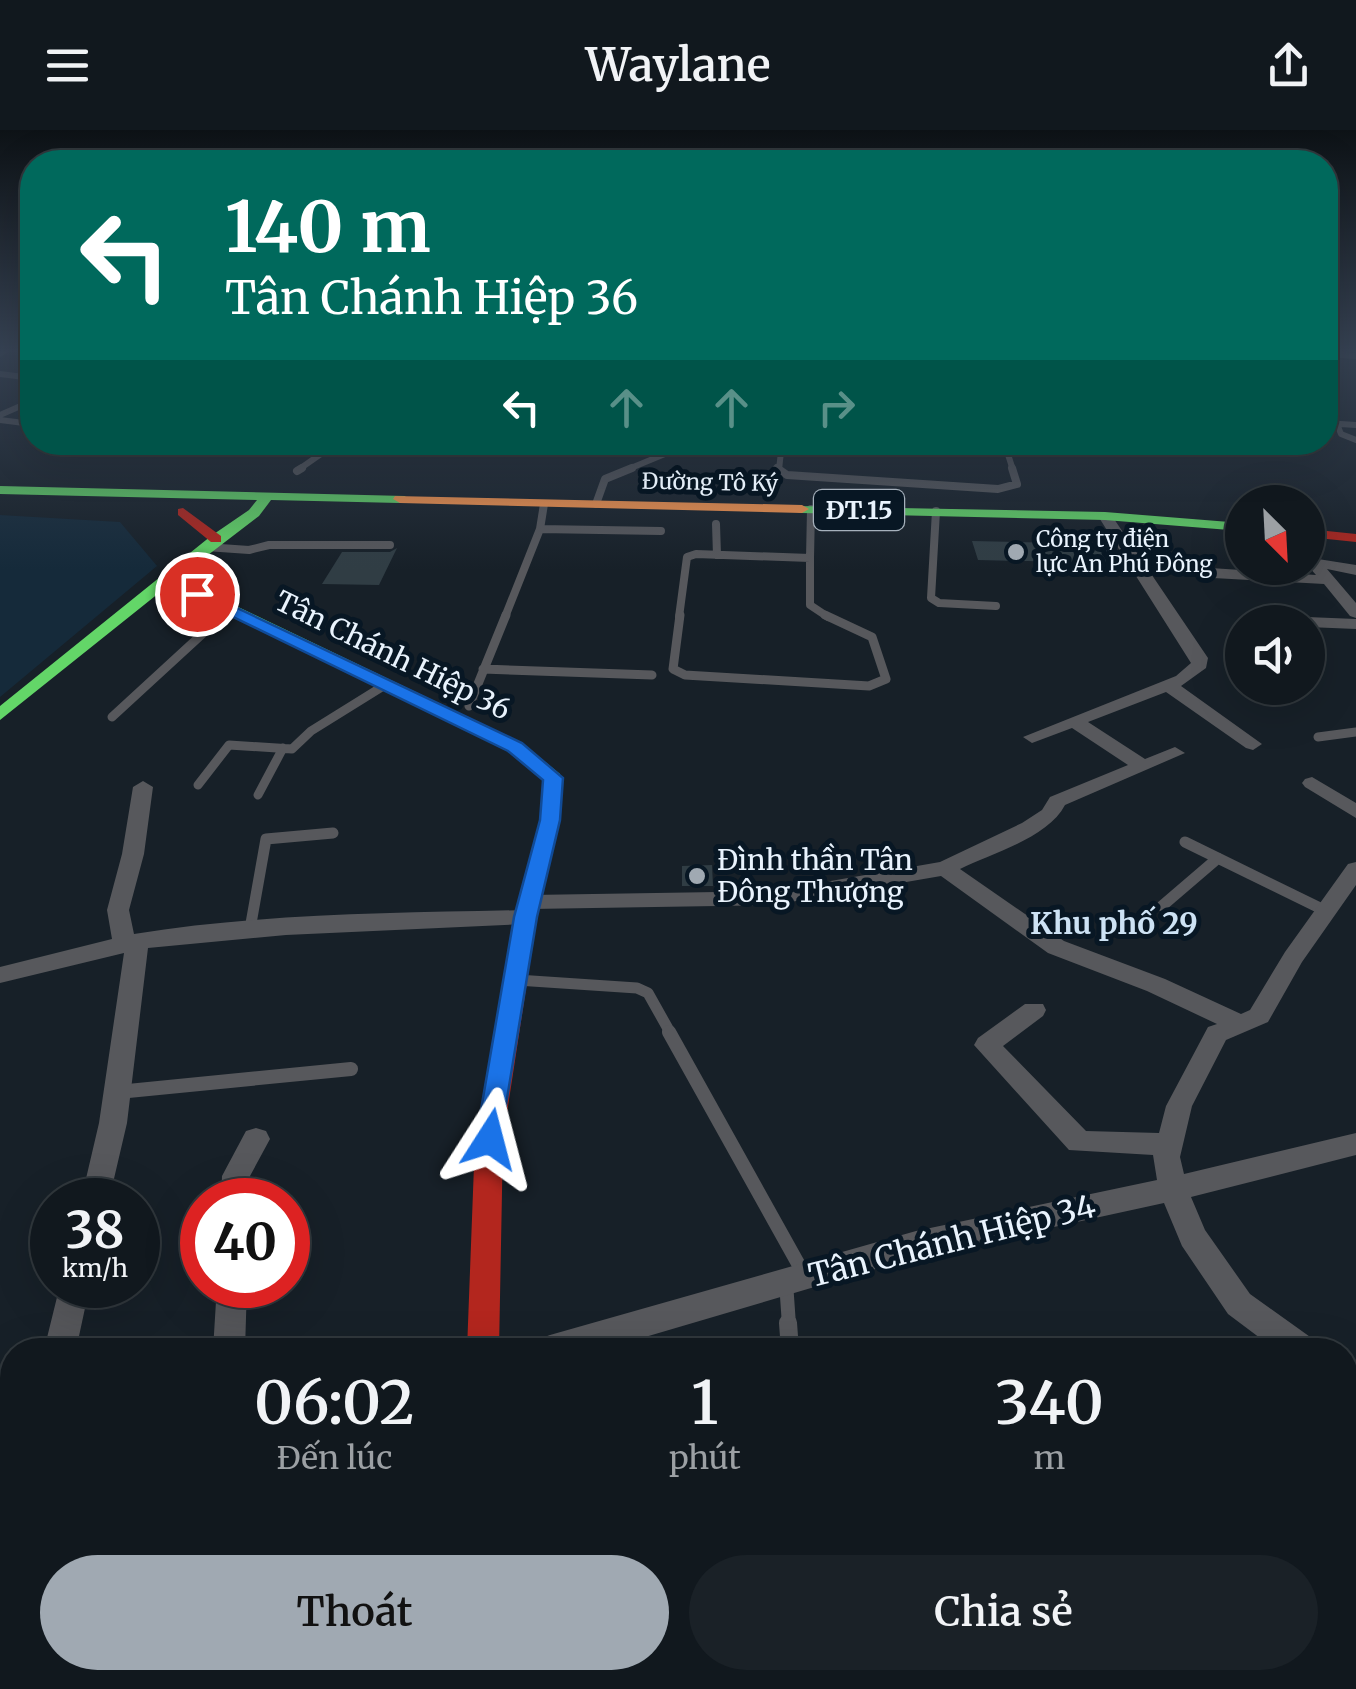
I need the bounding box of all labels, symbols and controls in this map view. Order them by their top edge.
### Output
text: Waylane [585,37,771,93]
icon: menu [40,38,95,93]
icon: share [1261,38,1316,93]
text: 140 m [225,183,431,271]
icon: left [60,190,190,320]
text: Tân Chánh Hiệp 36 [225,270,638,326]
icon: left [494,380,549,435]
icon: ahead [599,380,654,435]
icon: ahead [704,380,759,435]
icon: right [809,380,864,435]
street label: Đường Tô Ký [641,467,779,497]
north arrow [1225,485,1325,585]
map controls [1225,485,1325,705]
road number: ĐT.15 [814,490,904,530]
place label: Công ty điện lực An Phú Đông [1036,525,1213,578]
marker: Công ty điện lực An Phú Đông [1005,541,1027,563]
pin [155,552,240,637]
icon: arrive [170,567,225,622]
street label: Tân Chánh Hiệp 36 [270,582,516,728]
button: sound [1225,605,1325,705]
place label: Đình thần Tân Đông Thượng [717,842,913,910]
marker: Đình thần Tân Đông Thượng [686,865,708,887]
district label: Khu phố 29 [1030,904,1198,942]
position arrow [438,1087,542,1191]
speed limit sign: 40 [180,1178,310,1308]
street label: Tân Chánh Hiệp 34 [804,1186,1100,1296]
text: 38 [65,1199,125,1262]
text: km/h [62,1252,128,1284]
text: 06:02 [254,1365,415,1440]
text: 1 [691,1365,718,1440]
text: 340 [995,1365,1104,1440]
text: Đến lúc [277,1438,392,1478]
text: phút [669,1438,741,1478]
text: m [1033,1438,1065,1478]
button: Thoát [40,1555,669,1670]
button: Chia sẻ [689,1555,1318,1670]

